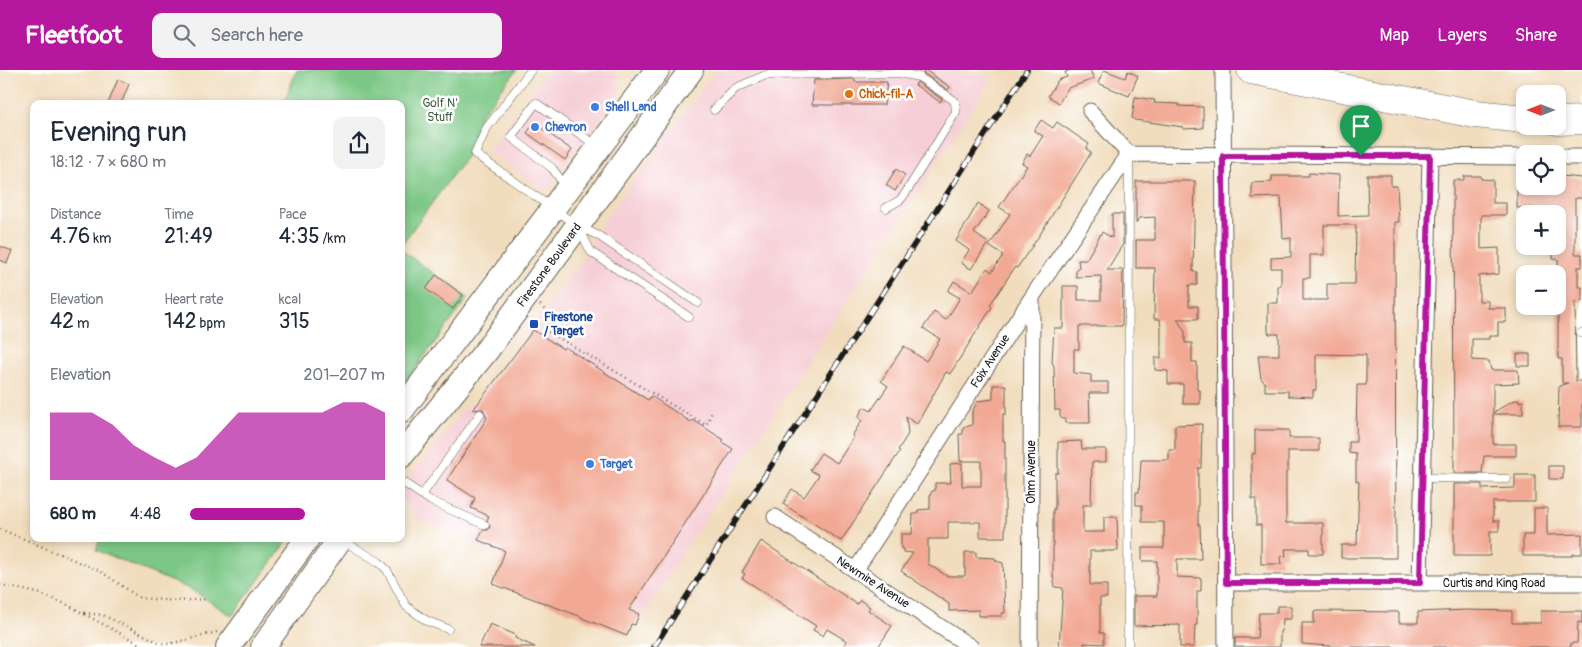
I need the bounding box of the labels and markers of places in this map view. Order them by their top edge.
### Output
place label: Chick-fil-A [859,87,913,102]
marker: Chick-fil-A [843,88,855,100]
place label: Shell Land [605,100,657,115]
marker: Shell Land [589,101,601,113]
pin [1340,105,1382,156]
place label: Chevron [545,120,587,135]
marker: Chevron [529,121,541,133]
place label: Firestone / Target [544,310,594,339]
marker: Firestone / Target [528,318,540,330]
place label: Target [599,457,634,472]
marker: Target [584,458,596,470]

